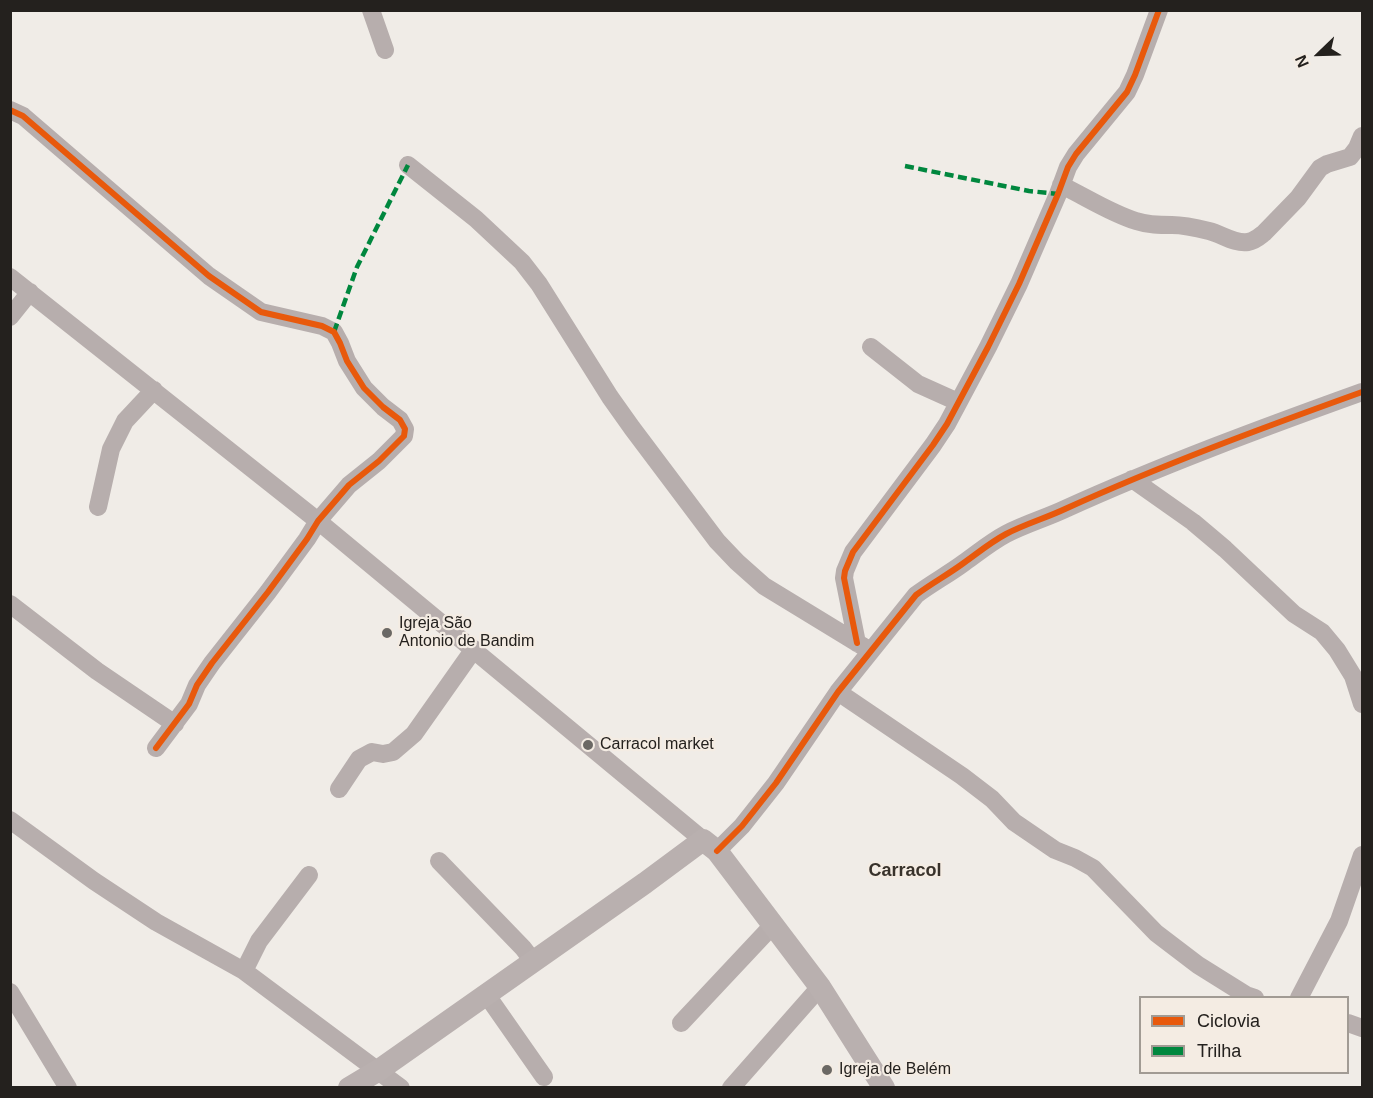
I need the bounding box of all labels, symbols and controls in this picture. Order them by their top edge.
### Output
north arrow [1289,24,1349,84]
text: N [1292,53,1312,70]
place label: Igreja São Antonio de Bandim [399,614,534,652]
marker: Igreja São Antonio de Bandim [380,626,394,640]
place label: Carracol market [600,735,714,755]
marker: Carracol market [581,738,595,752]
district label: Carracol [868,860,942,882]
legend [1139,996,1349,1074]
text: Ciclovia [1197,1011,1260,1031]
text: Trilha [1197,1041,1241,1061]
place label: Igreja de Belém [839,1060,951,1080]
marker: Igreja de Belém [820,1063,834,1077]

